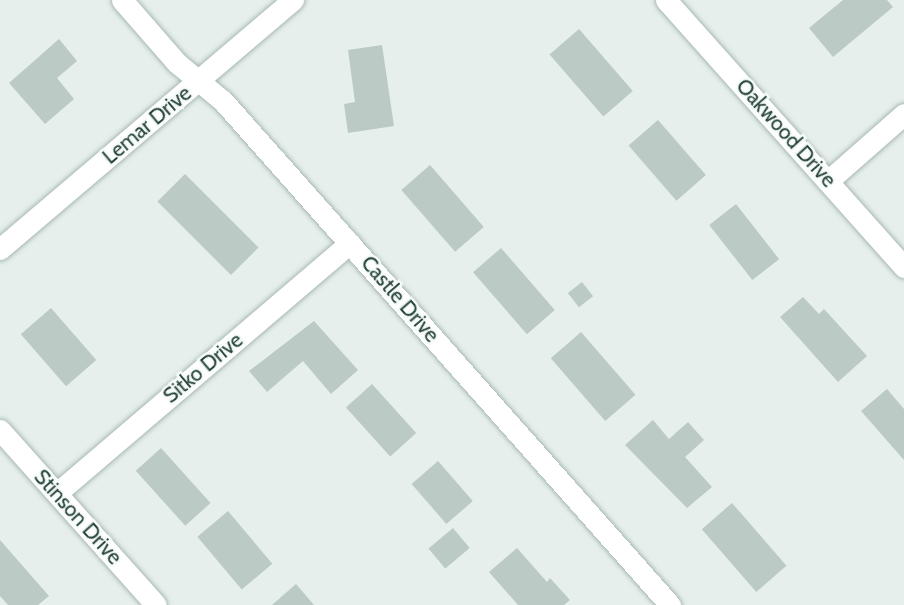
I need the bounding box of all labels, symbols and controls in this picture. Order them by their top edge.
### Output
street label: Oakwood Drive [731,74,841,192]
street label: Lemar Drive [98,81,196,169]
street label: Castle Drive [356,251,444,347]
street label: Sitko Drive [158,327,248,409]
street label: Stinson Drive [29,464,127,570]

